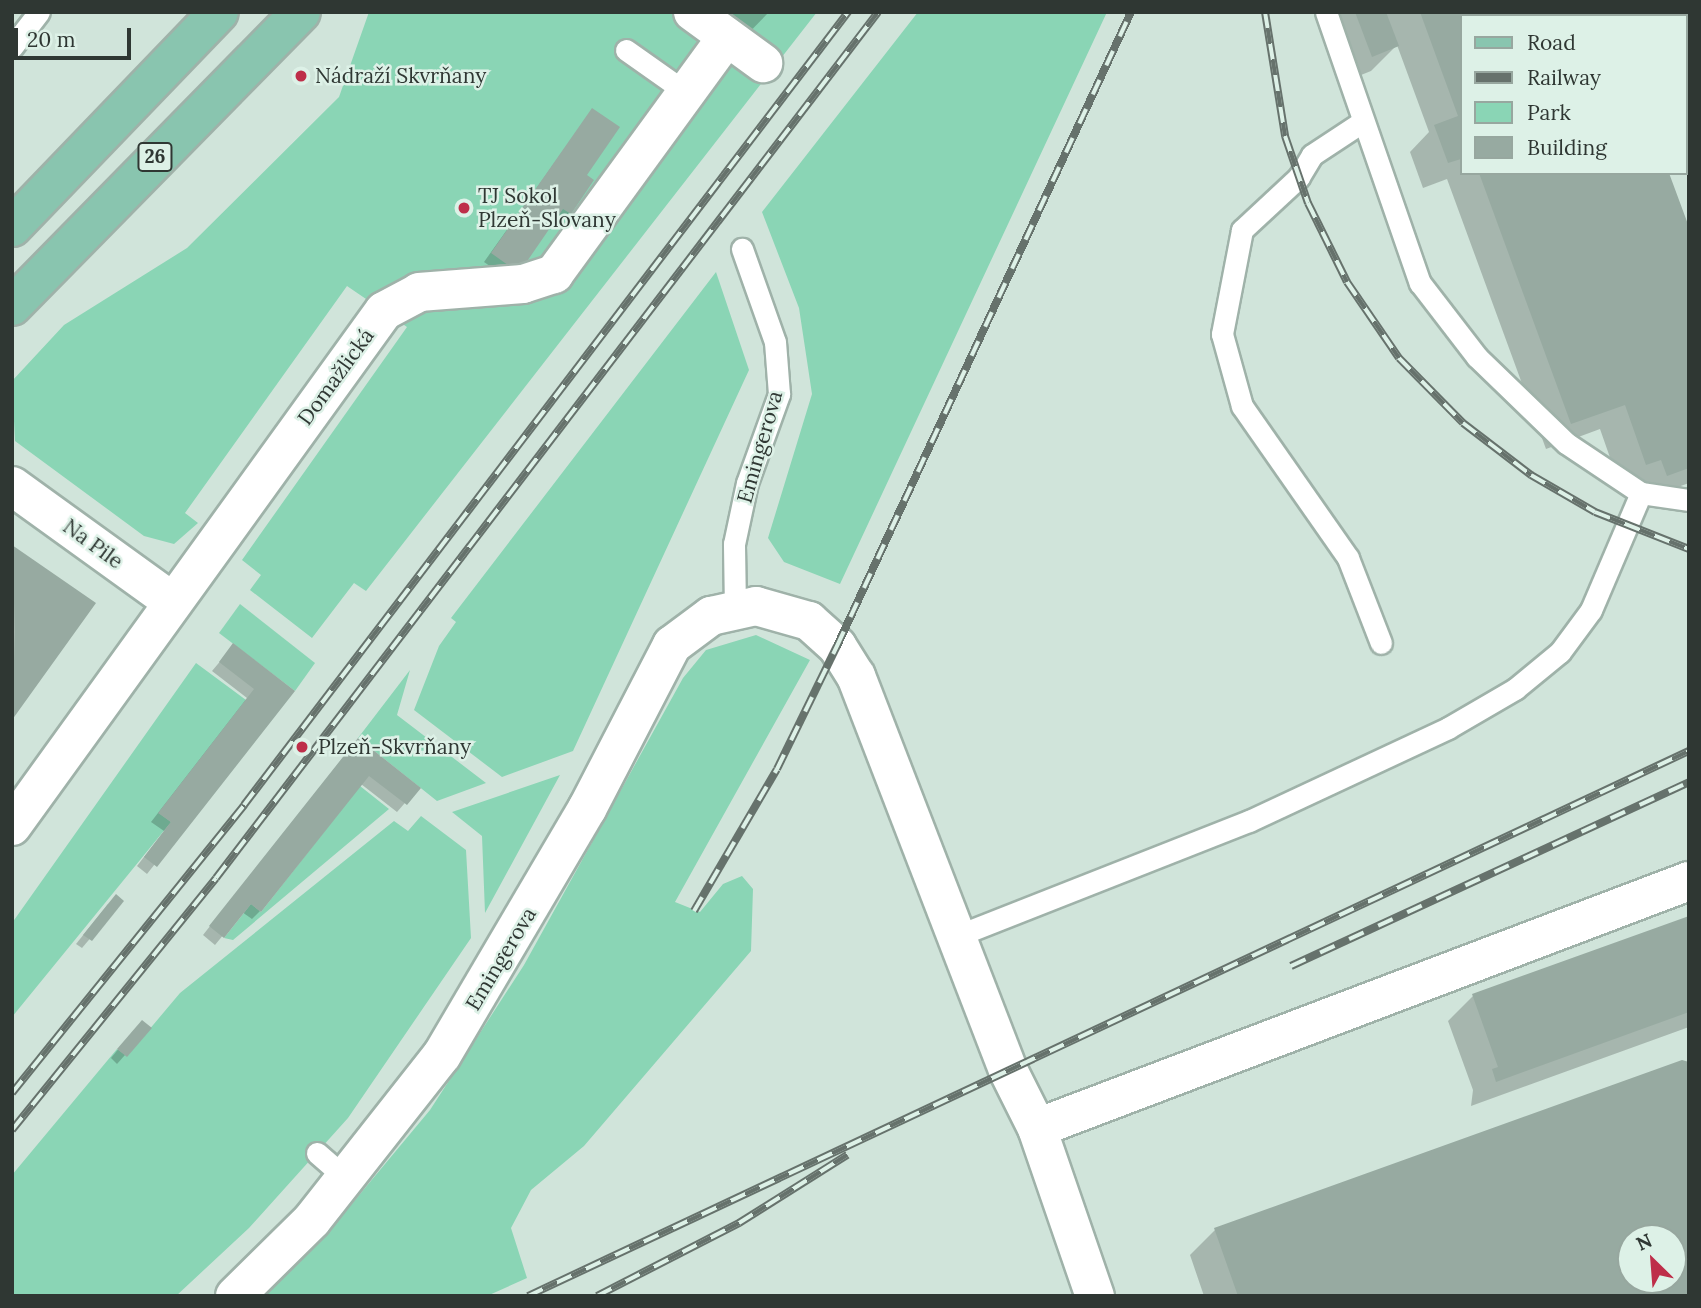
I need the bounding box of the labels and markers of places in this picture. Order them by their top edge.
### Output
place label: Nádraží Skvrňany [315,63,486,89]
marker: Nádraží Skvrňany [293,68,309,84]
place label: TJ Sokol Plzeň-Slovany [478,183,616,233]
marker: TJ Sokol Plzeň-Slovany [456,200,472,216]
place label: Plzeň-Skvrňany [318,734,471,760]
marker: Plzeň-Skvrňany [292,737,312,757]

